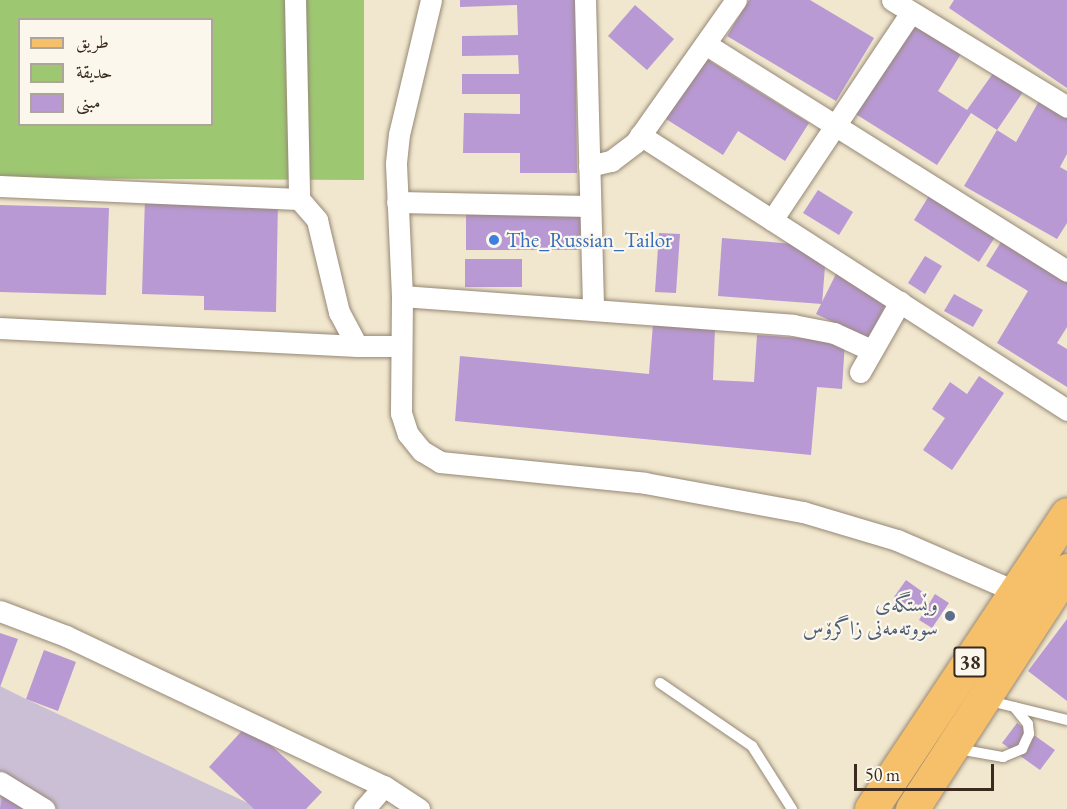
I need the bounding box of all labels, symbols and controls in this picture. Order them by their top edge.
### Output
legend [18,18,213,126]
text: طريق [76,30,109,53]
text: حديقة [76,60,112,83]
text: مبنى [76,90,101,113]
place label: The_Russian_Tailor [506,227,672,253]
marker: The_Russian_Tailor [487,233,501,247]
place label: وێستگەی سووتەمەنی زاگرۆس [803,591,938,641]
marker: وێستگەی سووتەمەنی زاگرۆس [943,609,957,623]
road number: 38 [952,645,988,679]
scale bar [857,752,996,790]
text: 50 m [865,763,900,786]

